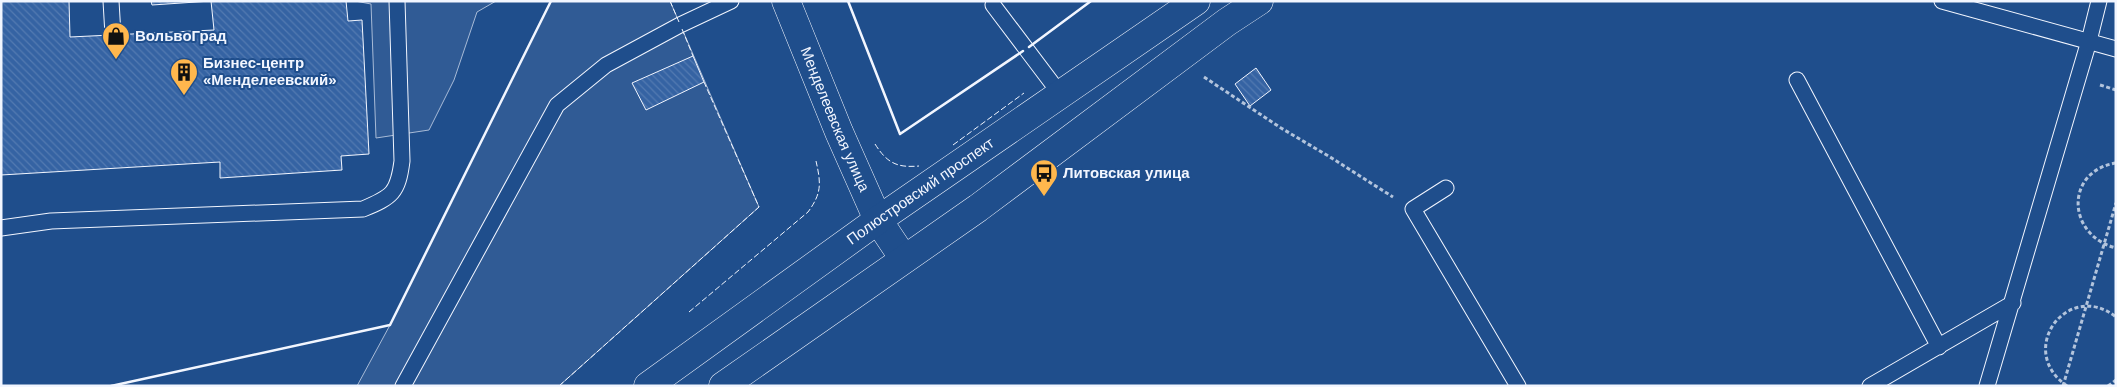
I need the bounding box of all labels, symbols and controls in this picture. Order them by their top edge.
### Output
shop icon: ВольвоГрад [101,21,131,60]
place label: ВольвоГрад [135,27,227,44]
street label: Менделеевская улица [797,44,874,195]
place label: Бизнес-центр «Менделеевский» [203,54,337,88]
building icon: Бизнес-центр «Менделеевский» [169,57,199,96]
street label: Полюстровский проспект [843,134,997,248]
bus stop icon: Литовская улица [1029,158,1059,197]
place label: Литовская улица [1063,164,1190,181]

